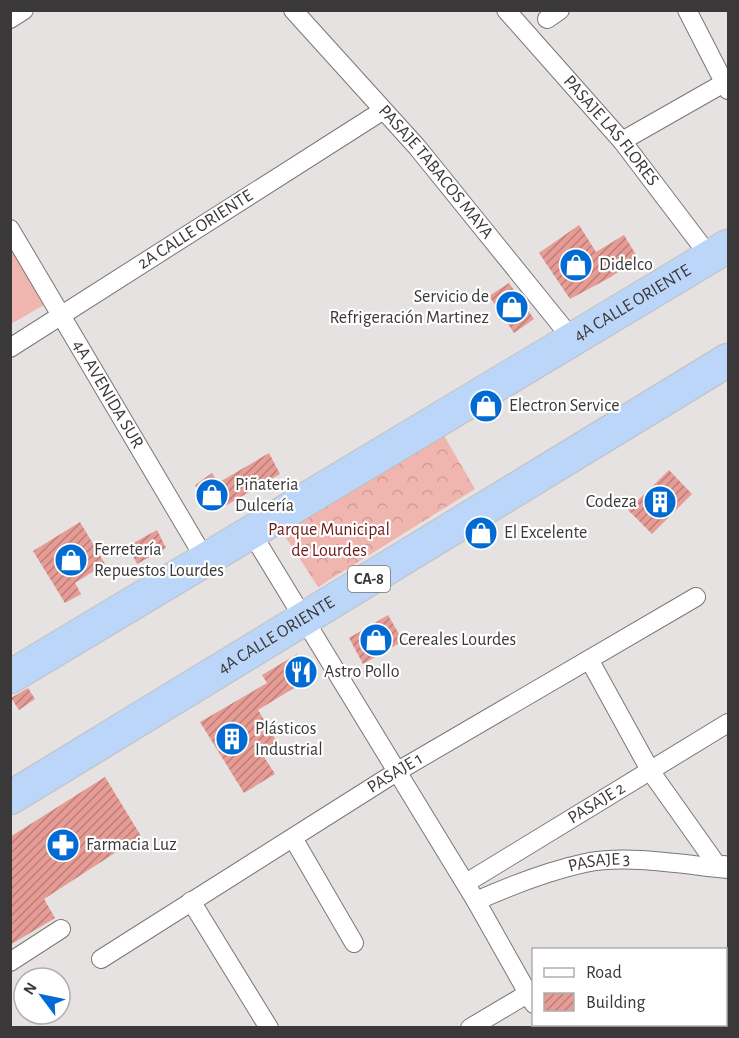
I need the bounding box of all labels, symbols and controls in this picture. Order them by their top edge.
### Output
street label: PASAJE LAS FLORES [560,72,662,189]
street label: PASAJE TABACOS MAYA [375,102,497,243]
street label: 2A CALLE ORIENTE [135,186,257,273]
shop icon: Didelco [558,247,594,283]
place label: Didelco [599,256,653,274]
street label: 4A CALLE ORIENTE [571,261,694,345]
place label: Servicio de Refrigeración Martinez [329,288,489,327]
shop icon: Servicio de Refrigeración Martinez [494,289,530,325]
street label: 4A AVENIDA SUR [69,337,147,452]
shop icon: Electron Service [468,388,504,424]
place label: Electron Service [509,397,619,415]
place label: Piñateria Dulcería [235,476,299,515]
shop icon: Piñateria Dulcería [194,477,230,513]
building icon: Codeza [642,484,678,520]
place label: Codeza [586,493,637,511]
shop icon: El Excelente [463,515,499,551]
park label: Parque Municipal de Lourdes [268,521,390,560]
place label: El Excelente [504,524,587,542]
place label: Ferretería Repuestos Lourdes [94,541,224,580]
shop icon: Ferretería Repuestos Lourdes [53,542,89,578]
road number: CA-8 [348,566,390,592]
street label: 4A CALLE ORIENTE [215,593,338,678]
shop icon: Cereales Lourdes [358,622,394,658]
place label: Cereales Lourdes [399,631,516,649]
restaurant icon: Astro Pollo [283,654,319,690]
place label: Astro Pollo [324,663,400,681]
place label: Plásticos Industrial [255,720,323,759]
building icon: Plásticos Industrial [214,721,250,757]
street label: PASAJE 1 [364,750,426,797]
street label: PASAJE 2 [565,779,628,827]
pharmacy icon: Farmacia Luz [45,827,81,863]
place label: Farmacia Luz [86,836,177,854]
street label: PASAJE 3 [566,851,630,876]
legend [532,948,727,1026]
text: Road [586,964,622,982]
north arrow [12,966,72,1026]
text: N [20,980,40,998]
text: Building [586,994,646,1012]

